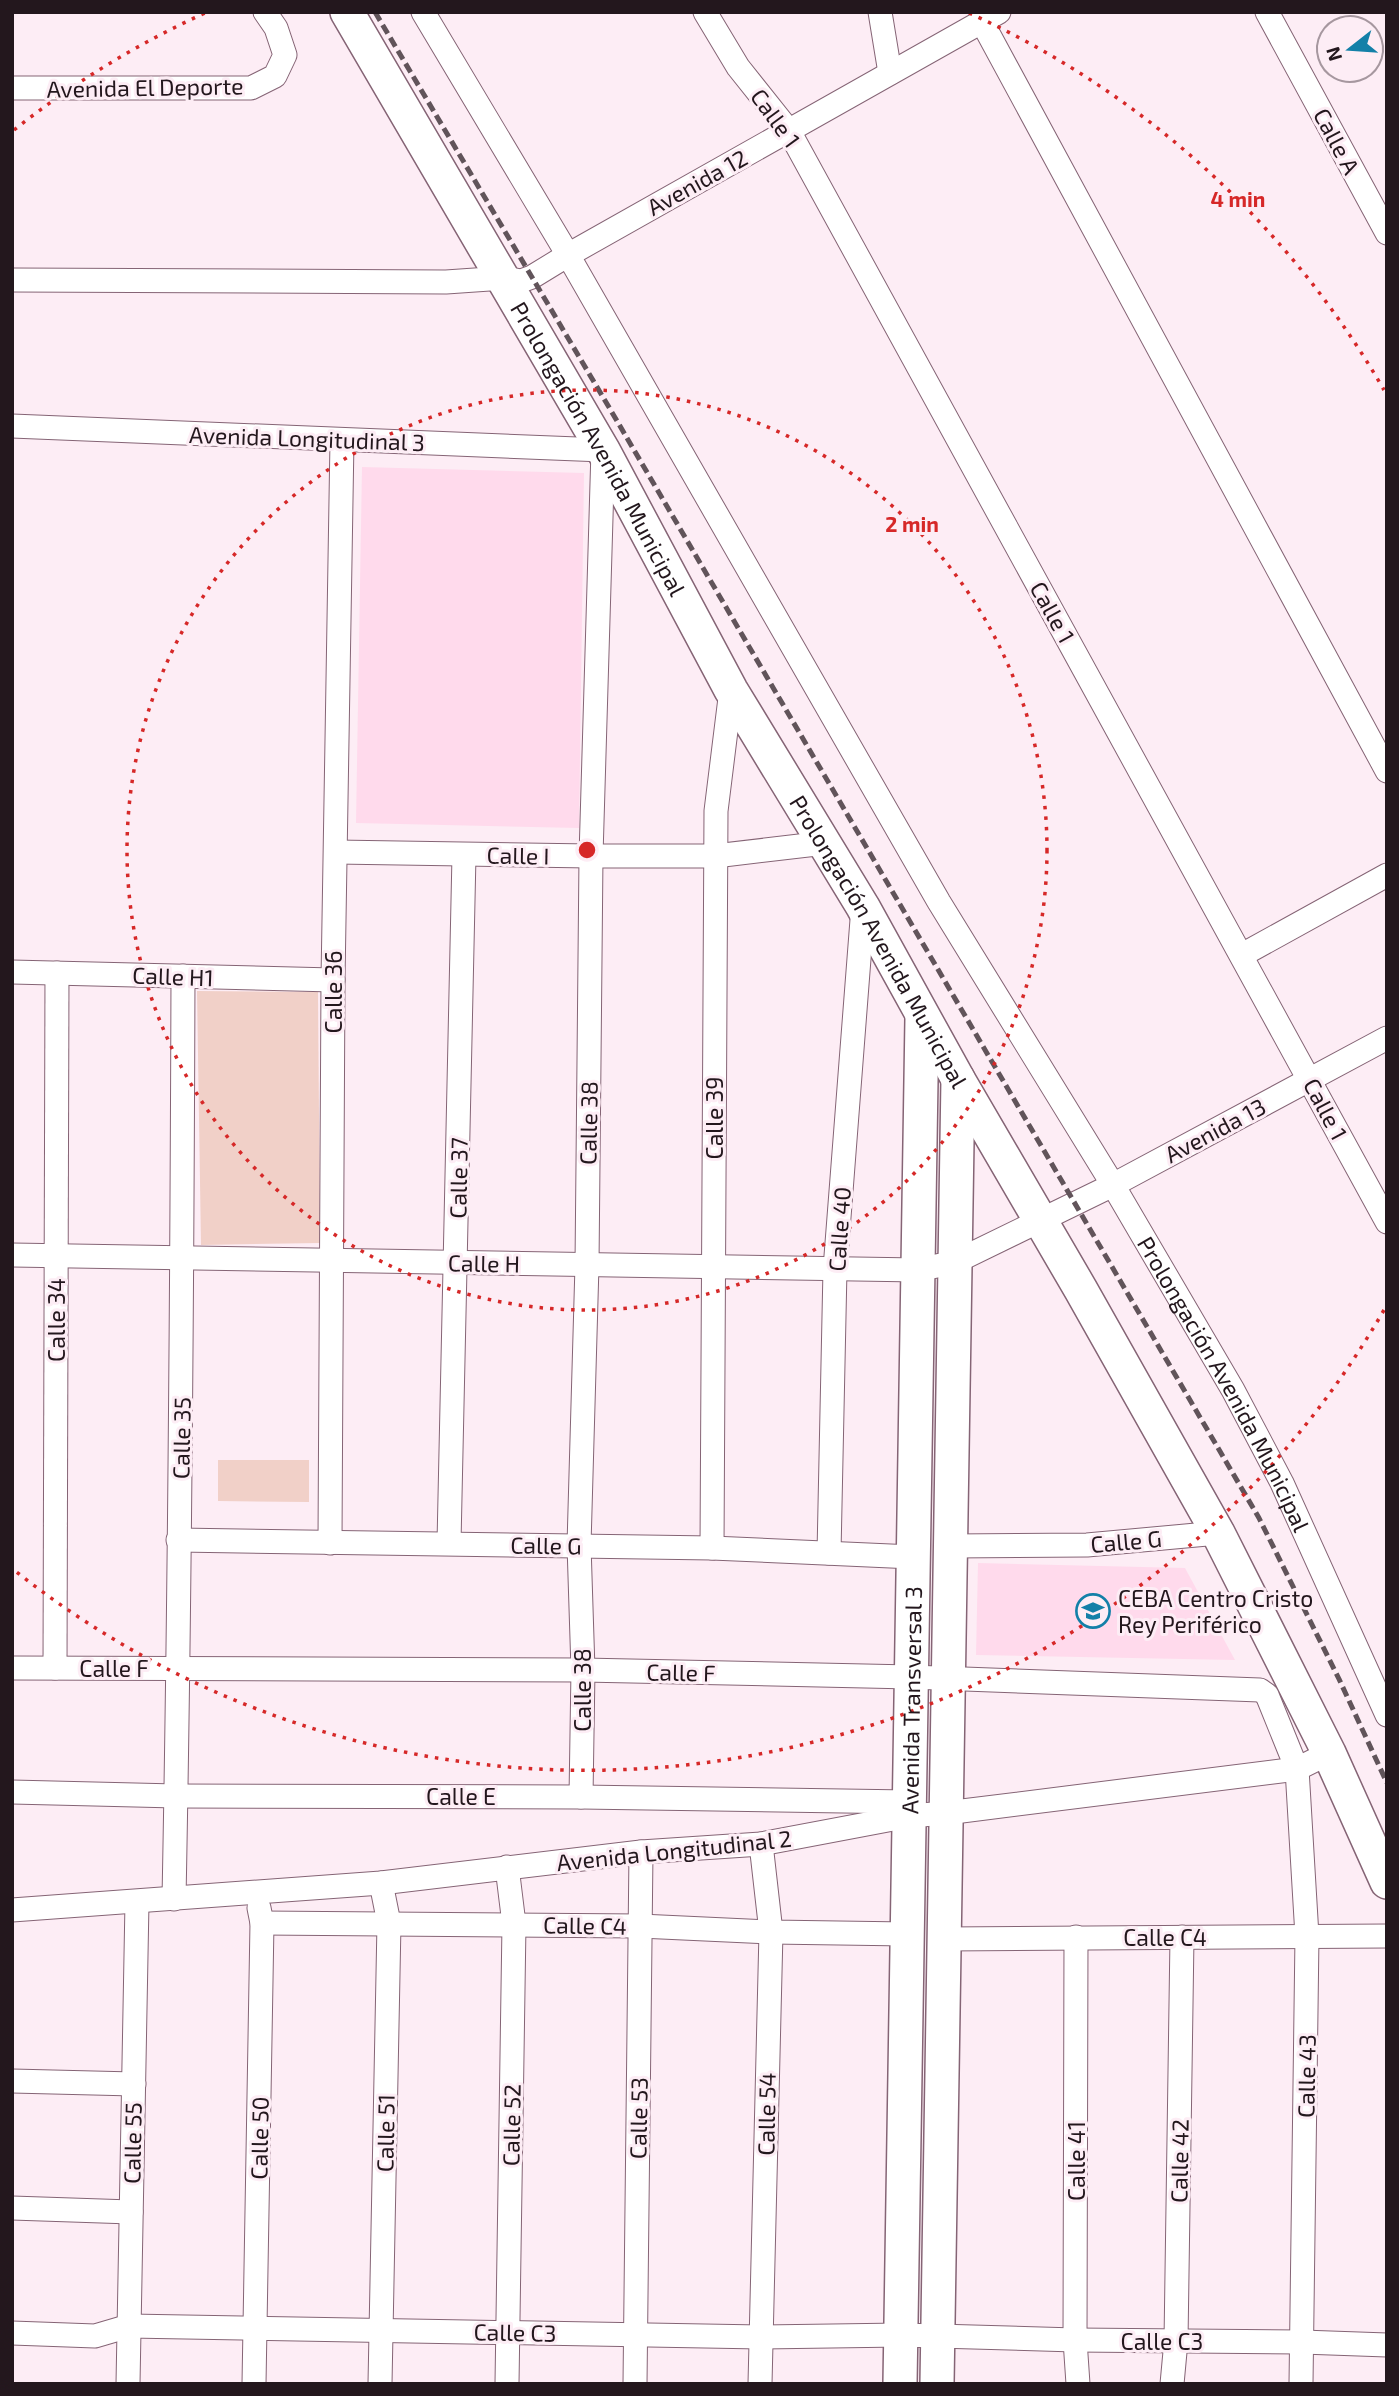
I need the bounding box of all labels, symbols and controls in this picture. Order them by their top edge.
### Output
north arrow [1315,14,1385,84]
text: N [1320,44,1346,64]
street label: Avenida El Deporte [46,71,244,103]
street label: Calle 1 [745,83,807,153]
street label: Calle A [1308,103,1366,179]
street label: Avenida 12 [642,143,752,221]
text: 4 min [1211,186,1265,211]
street label: Prolongación Avenida Municipal [505,296,692,601]
street label: Avenida Longitudinal 3 [189,420,425,456]
text: 2 min [885,511,939,536]
street label: Calle 1 [1025,576,1081,648]
street label: Prolongación Avenida Municipal [784,790,974,1093]
centre of rings [575,838,599,862]
street label: Calle I [486,840,550,870]
street label: Calle 36 [319,951,347,1033]
street label: Calle H1 [132,961,214,991]
street label: Calle 1 [1298,1073,1354,1145]
street label: Calle 39 [700,1077,728,1159]
street label: Calle 38 [573,1081,603,1165]
street label: Avenida 13 [1160,1092,1270,1168]
street label: Calle 37 [443,1137,473,1219]
street label: Calle 40 [822,1186,856,1272]
street label: Prolongación Avenida Municipal [1132,1231,1316,1536]
street label: Calle H [448,1248,520,1278]
street label: Calle 34 [42,1278,70,1362]
street label: Calle 35 [166,1397,196,1479]
street label: Calle G [1089,1524,1163,1558]
street label: Calle G [510,1530,582,1560]
place label: CEBA Centro Cristo Rey Periférico [1118,1584,1313,1638]
street label: Avenida Transversal 3 [895,1586,927,1814]
school or university icon: CEBA Centro Cristo Rey Periférico [1074,1592,1112,1630]
street label: Calle 38 [568,1648,596,1732]
street label: Calle F [79,1654,149,1682]
street label: Calle F [646,1657,716,1687]
street label: Calle E [426,1782,496,1810]
street label: Avenida Longitudinal 2 [555,1824,793,1876]
street label: Calle C4 [543,1910,627,1940]
street label: Calle C4 [1123,1923,1207,1951]
street label: Calle 43 [1291,2034,1321,2118]
street label: Calle 54 [751,2072,781,2156]
street label: Calle 53 [623,2077,653,2159]
street label: Calle 52 [496,2084,526,2166]
street label: Calle 51 [370,2094,400,2172]
street label: Calle 50 [244,2096,274,2180]
street label: Calle 55 [117,2102,147,2184]
street label: Calle 42 [1164,2119,1194,2203]
street label: Calle 41 [1062,2121,1090,2201]
street label: Calle C3 [473,2317,557,2347]
street label: Calle C3 [1121,2327,1203,2355]

